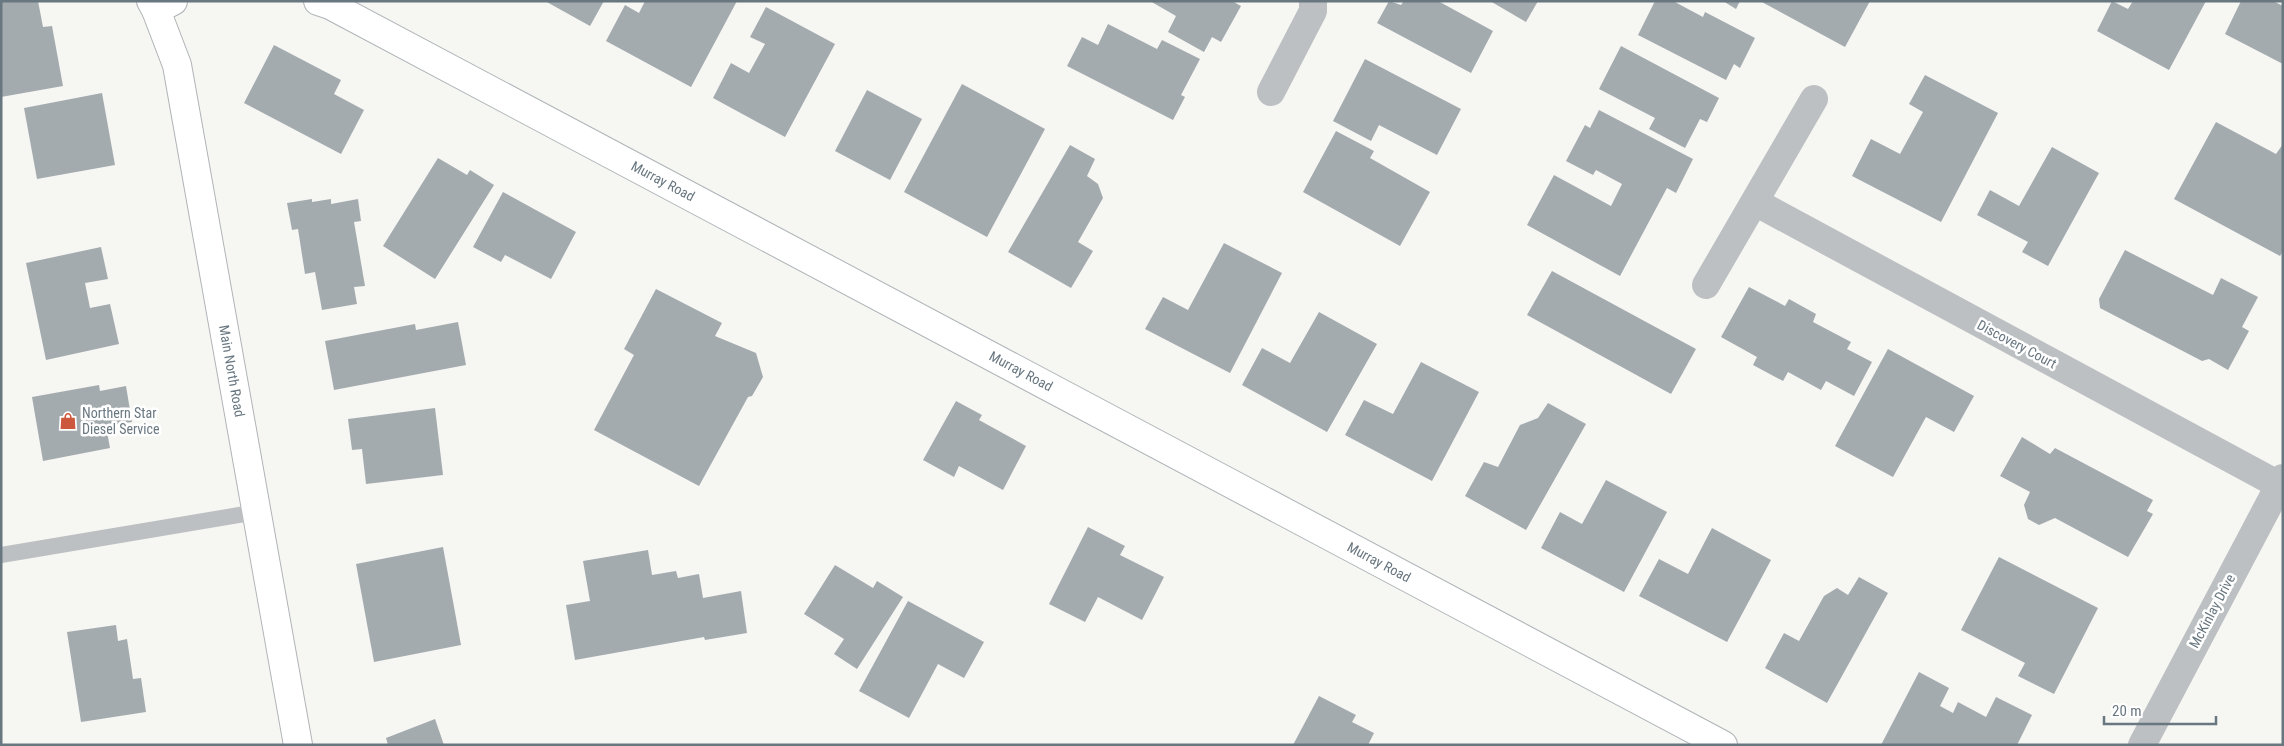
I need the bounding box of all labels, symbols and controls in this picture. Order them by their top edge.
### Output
street label: Murray Road [629,158,697,204]
street label: Discovery Court [1975,316,2059,372]
street label: Main North Road [216,324,248,418]
street label: Murray Road [987,348,1055,394]
place label: Northern Star Diesel Service [82,405,160,437]
shop icon: Northern Star Diesel Service [58,411,78,431]
street label: Murray Road [1345,539,1413,585]
street label: McKinlay Drive [2186,571,2238,651]
scale bar [2104,694,2216,726]
text: 20 m [2112,702,2142,720]

